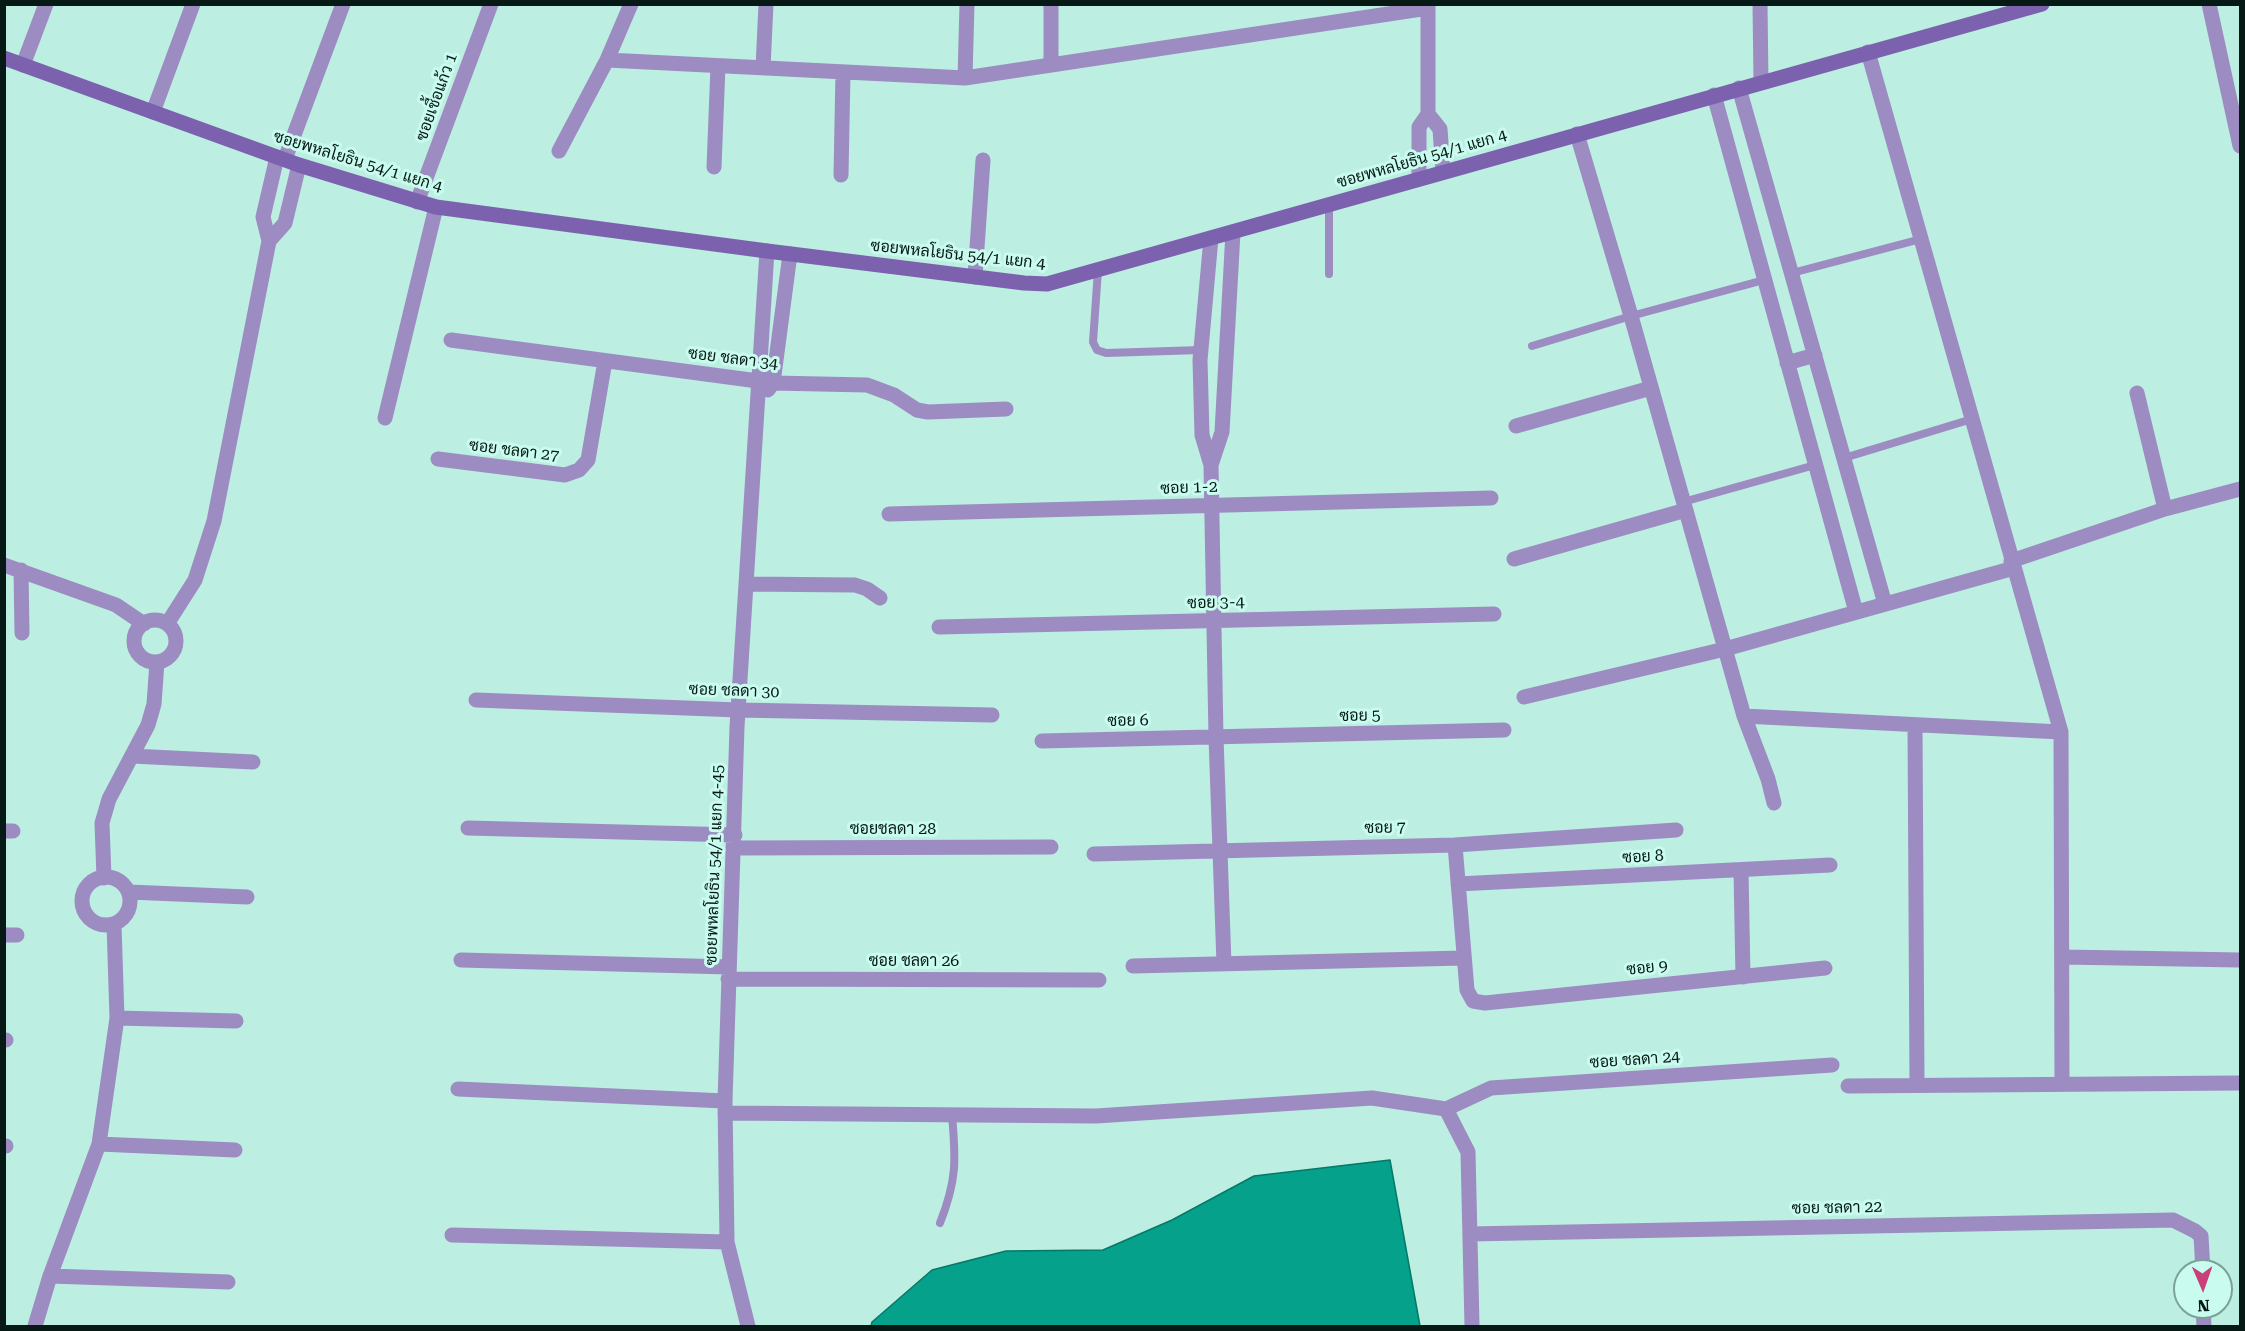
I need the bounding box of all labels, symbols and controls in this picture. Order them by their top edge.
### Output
street label: ซอยเชื้อแก้ว 1 [412,50,462,144]
street label: ซอยพหลโยธิน 54/1 แยก 4 [1335,126,1509,192]
street label: ซอยพหลโยธิน 54/1 แยก 4 [271,127,445,197]
street label: ซอยพหลโยธิน 54/1 แยก 4 [870,236,1046,274]
street label: ซอย ชลดา 34 [687,344,779,374]
street label: ซอย ชลดา 27 [468,436,560,466]
street label: ซอย 1-2 [1160,477,1218,499]
street label: ซอย 3-4 [1187,593,1245,613]
street label: ซอย ชลดา 30 [688,680,780,702]
street label: ซอย 5 [1339,706,1381,726]
street label: ซอย 6 [1107,711,1149,731]
street label: ซอยพหลโยธิน 54/1 แยก 4-45 [702,764,728,966]
street label: ซอย 7 [1364,818,1406,838]
street label: ซอยชลดา 28 [850,819,936,839]
street label: ซอย 8 [1622,846,1664,868]
street label: ซอย ชลดา 26 [869,951,959,971]
street label: ซอย 9 [1625,956,1669,980]
street label: ซอย ชลดา 24 [1589,1047,1681,1073]
street label: ซอย ชลดา 22 [1792,1198,1882,1218]
north arrow [2173,1259,2233,1319]
text: N [2197,1296,2210,1315]

